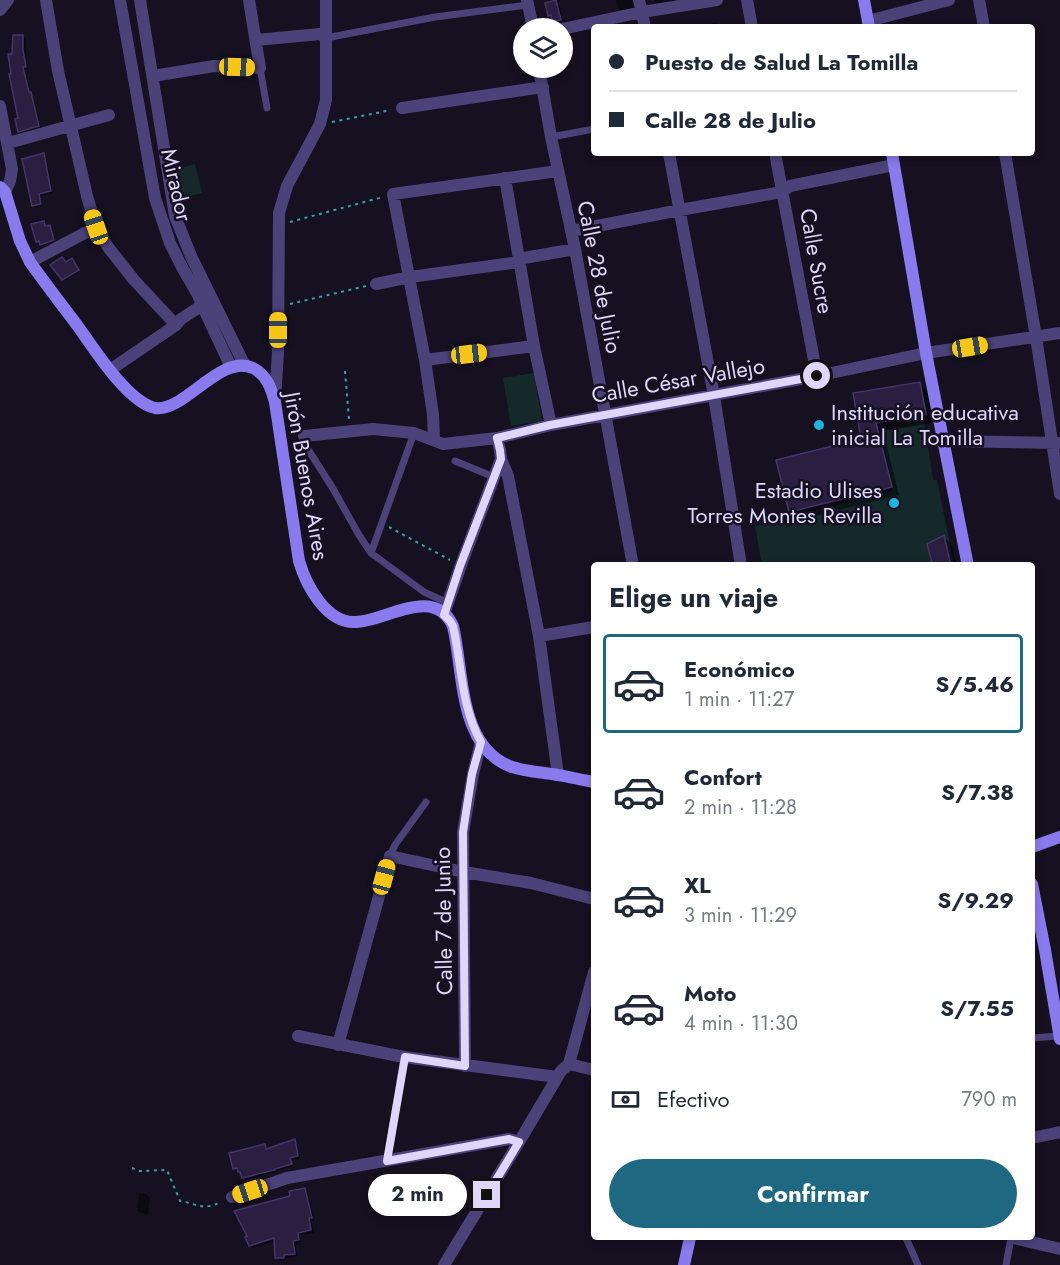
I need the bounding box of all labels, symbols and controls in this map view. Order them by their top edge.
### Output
map controls [513,18,573,78]
button: layers [513,18,573,78]
text: Puesto de Salud La Tomilla [645,46,918,78]
car [219,57,255,77]
text: Calle 28 de Julio [645,104,816,136]
street label: Mirador [153,145,201,225]
street label: Calle 28 de Julio [570,198,630,356]
street label: Calle Sucre [792,206,842,316]
car [82,207,110,247]
car [269,312,287,348]
car [951,335,989,359]
car [450,343,488,365]
street label: Calle César Vallejo [589,349,767,411]
route start [803,362,830,389]
street label: Jirón Buenos Aires [276,386,338,563]
place label: Institución educativa inicial La Tomilla [831,396,1019,453]
marker: Institución educativa inicial La Tomilla [812,418,826,432]
place label: Estadio Ulises Torres Montes Revilla [688,474,882,531]
marker: Estadio Ulises Torres Montes Revilla [887,496,901,510]
text: Elige un viaje [609,578,778,617]
text: Económico [684,653,795,685]
icon: car [612,657,666,711]
text: S/5.46 [936,668,1014,700]
text: 1 min · 11:27 [684,685,794,714]
text: Confort [684,761,762,793]
icon: car [612,765,666,819]
text: S/7.38 [941,776,1014,808]
text: 2 min · 11:28 [684,793,797,822]
street label: Calle 7 de Junio [426,847,460,995]
car [371,857,397,897]
text: XL [684,869,711,901]
icon: car [612,873,666,927]
text: S/9.29 [937,884,1014,916]
text: 3 min · 11:29 [684,901,797,930]
text: Moto [684,977,737,1009]
icon: car [612,981,666,1035]
text: S/7.55 [940,992,1014,1024]
text: 4 min · 11:30 [684,1009,798,1038]
icon: cash [609,1083,642,1116]
text: Efectivo [657,1083,730,1115]
text: 790 m [961,1085,1017,1114]
button: Confirmar [609,1159,1017,1228]
callout: 2 min [367,1174,466,1216]
car [230,1177,270,1205]
text: 2 min [391,1180,444,1209]
route end [473,1181,500,1208]

